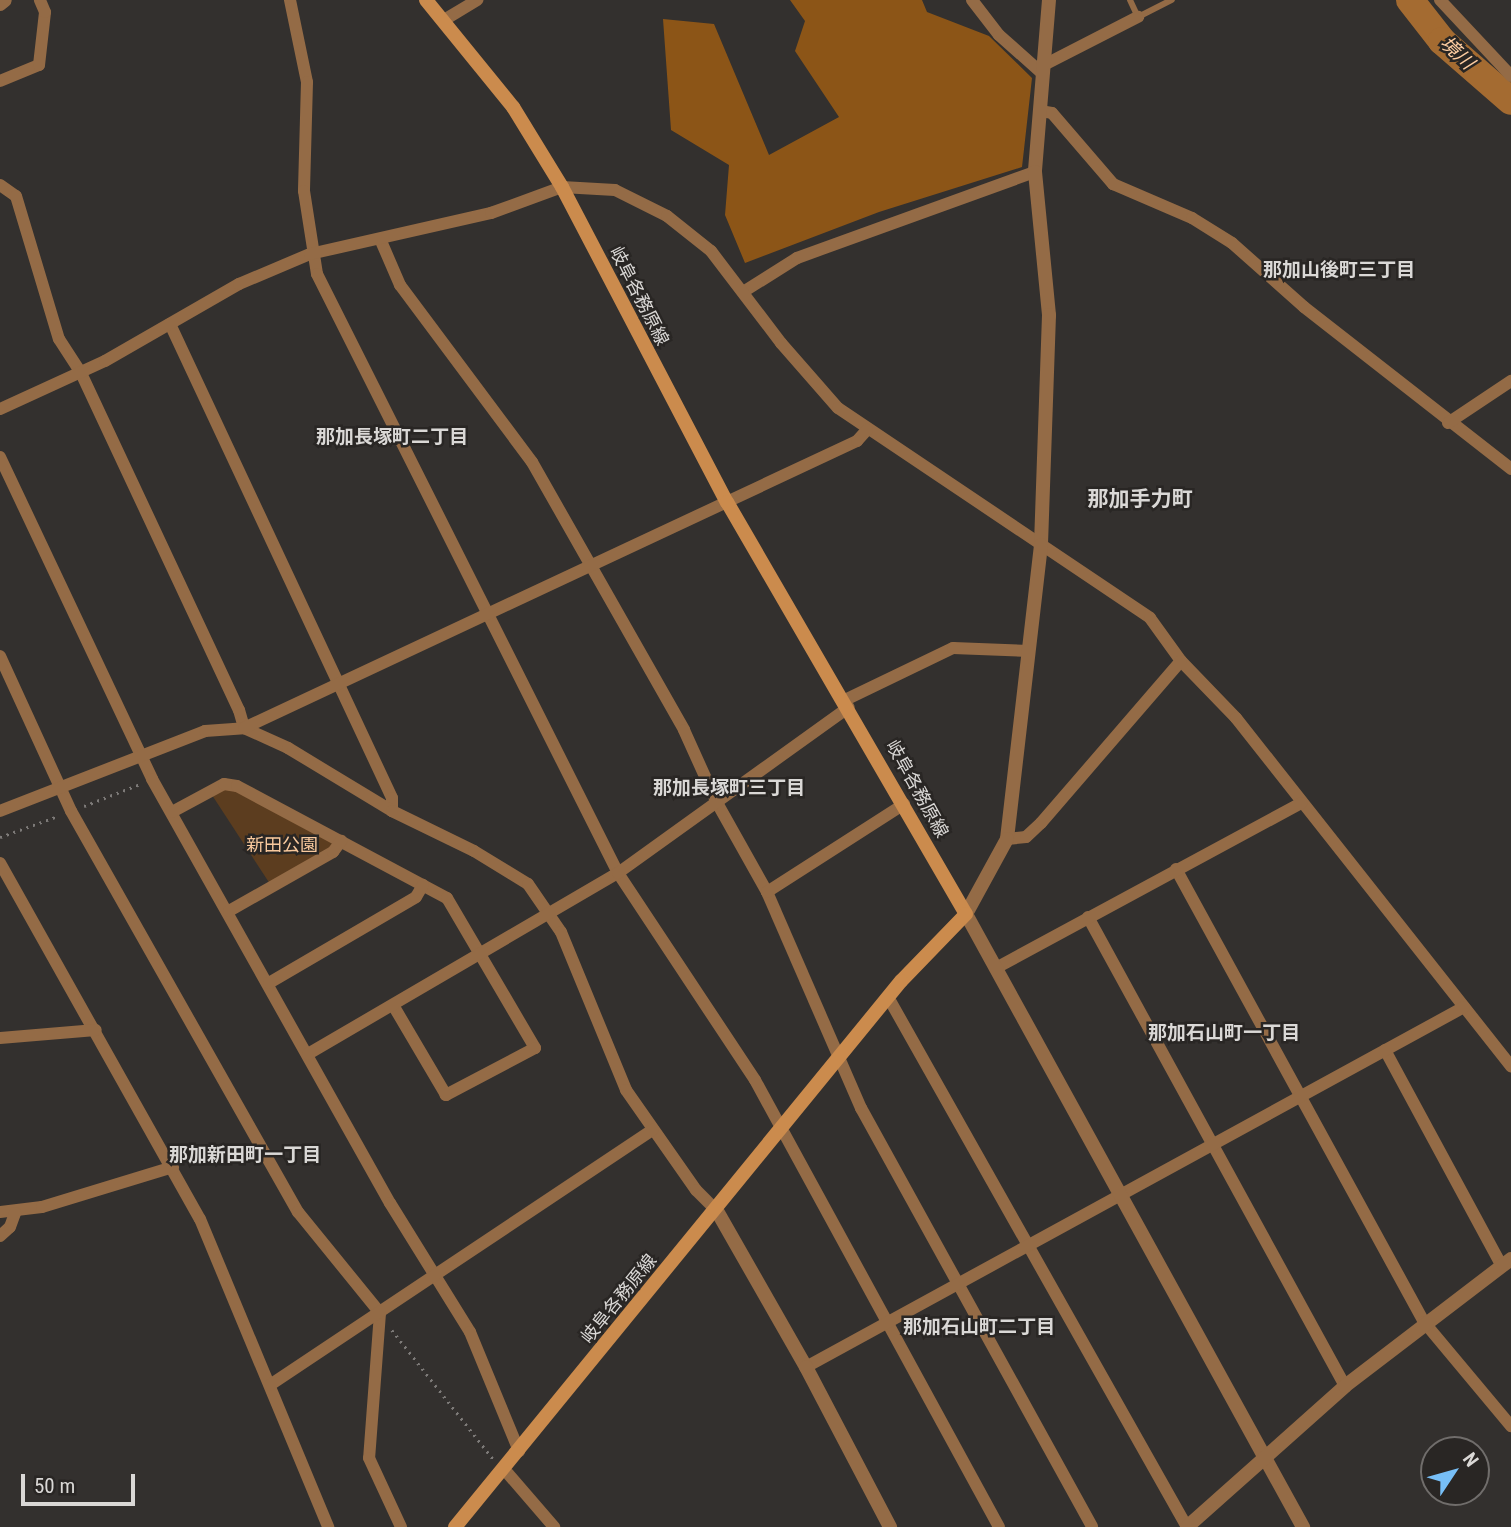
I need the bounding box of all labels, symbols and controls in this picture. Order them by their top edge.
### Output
water label: 境川 [1435,32,1479,74]
street label: 岐阜各務原線 [605,243,673,349]
district label: 那加山後町三丁目 [1263,259,1415,281]
district label: 那加長塚町二丁目 [316,426,468,448]
district label: 那加手力町 [1088,486,1192,512]
street label: 岐阜各務原線 [881,737,953,841]
district label: 那加長塚町三丁目 [653,777,805,799]
park label: 新田公園 [246,834,318,856]
district label: 那加石山町一丁目 [1148,1022,1300,1044]
district label: 那加新田町一丁目 [169,1144,321,1166]
street label: 岐阜各務原線 [577,1250,661,1348]
district label: 那加石山町二丁目 [903,1316,1055,1338]
north arrow [1420,1436,1490,1506]
text: N [1458,1448,1483,1471]
scale bar [24,1460,138,1504]
text: 50 m [34,1474,75,1498]

